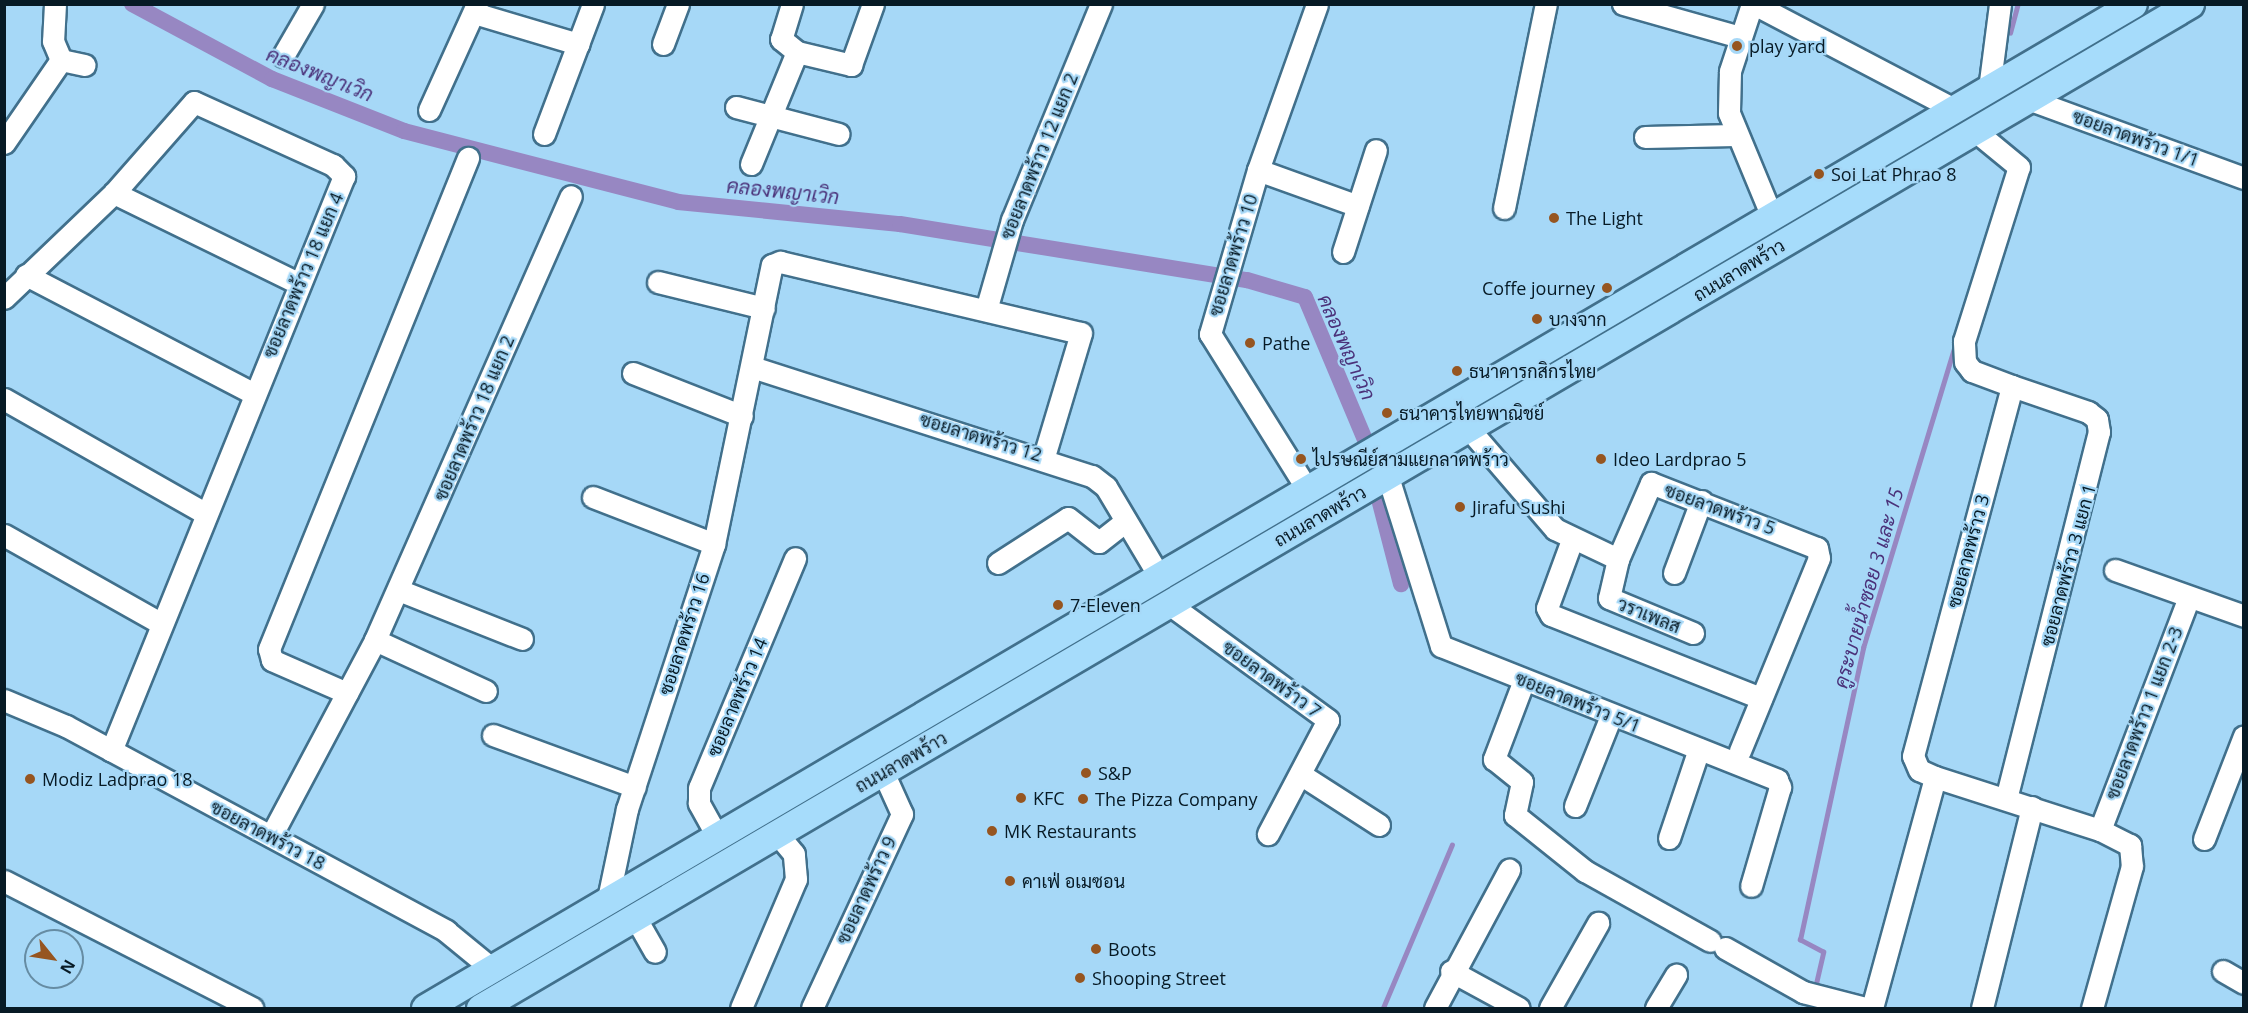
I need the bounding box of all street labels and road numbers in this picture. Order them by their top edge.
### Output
street label: ซอยลาดพร้าว 12 แยก 2 [996,70,1082,242]
street label: ซอยลาดพร้าว 1/1 [2070,105,2202,171]
street label: ซอยลาดพร้าว 18 แยก 4 [258,189,348,361]
street label: ซอยลาดพร้าว 10 [1204,191,1262,319]
street label: ถนนลาดพร้าว [1689,234,1789,306]
street label: ซอยลาดพร้าว 18 แยก 2 [429,332,519,504]
street label: ซอยลาดพร้าว 12 [917,408,1045,466]
street label: ซอยลาดพร้าว 5 [1662,479,1778,539]
street label: ถนนลาดพร้าว [1270,481,1370,551]
street label: ซอยลาดพร้าว 3 แยก 1 [2036,482,2100,648]
street label: ซอยลาดพร้าว 3 [1943,492,1993,610]
street label: ซอยลาดพร้าว 16 [654,570,714,698]
street label: วราเพลส [1614,593,1684,637]
street label: ซอยลาดพร้าว 1 แยก 2-3 [2101,624,2187,802]
street label: ซอยลาดพร้าว 14 [702,634,772,760]
street label: ซอยลาดพร้าว 7 [1219,636,1325,722]
street label: ซอยลาดพร้าว 5/1 [1512,667,1644,737]
street label: ถนนลาดพร้าว [851,727,951,797]
street label: ซอยลาดพร้าว 18 [207,796,329,874]
street label: ซอยลาดพร้าว 9 [832,833,900,947]

